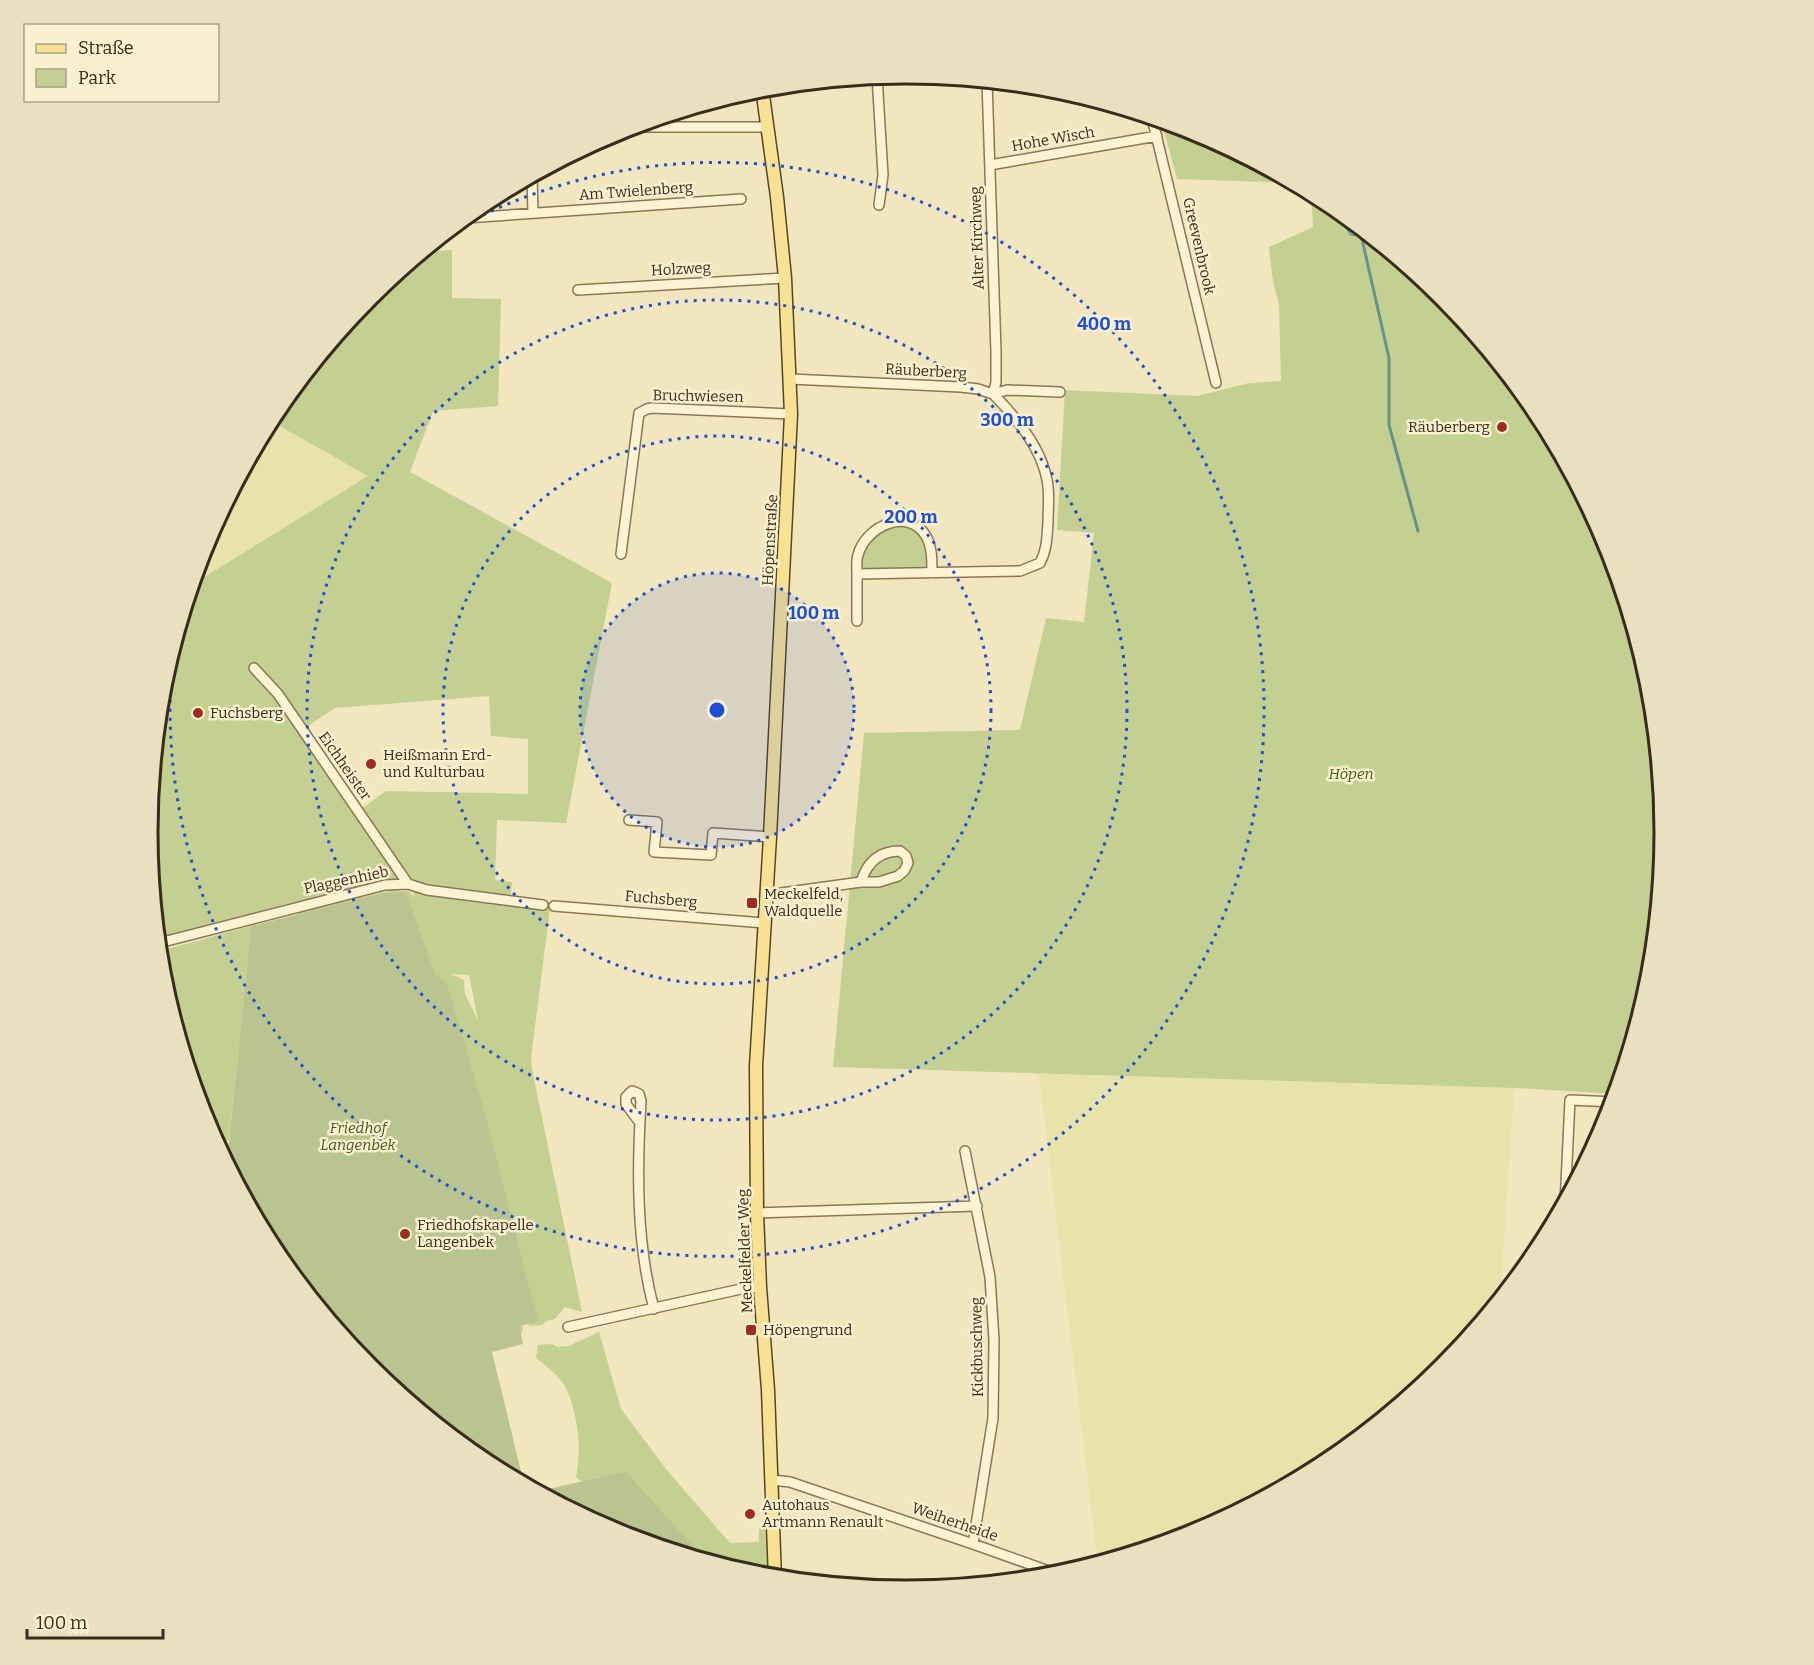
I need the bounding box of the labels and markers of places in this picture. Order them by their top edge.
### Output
place label: Räuberberg [1408,418,1490,436]
marker: Räuberberg [1495,420,1509,434]
centre of rings [707,700,727,720]
place label: Fuchsberg [210,704,283,722]
marker: Fuchsberg [191,706,205,720]
place label: Heißmann Erd- und Kulturbau [383,746,493,781]
marker: Heißmann Erd- und Kulturbau [364,757,378,771]
place label: Meckelfeld, Waldquelle [764,885,843,920]
marker: Meckelfeld, Waldquelle [745,896,759,910]
place label: Friedhofskapelle Langenbek [417,1216,534,1251]
marker: Friedhofskapelle Langenbek [398,1227,412,1241]
place label: Höpengrund [763,1321,852,1339]
marker: Höpengrund [744,1323,758,1337]
place label: Autohaus Artmann Renault [762,1496,884,1531]
marker: Autohaus Artmann Renault [743,1507,757,1521]

